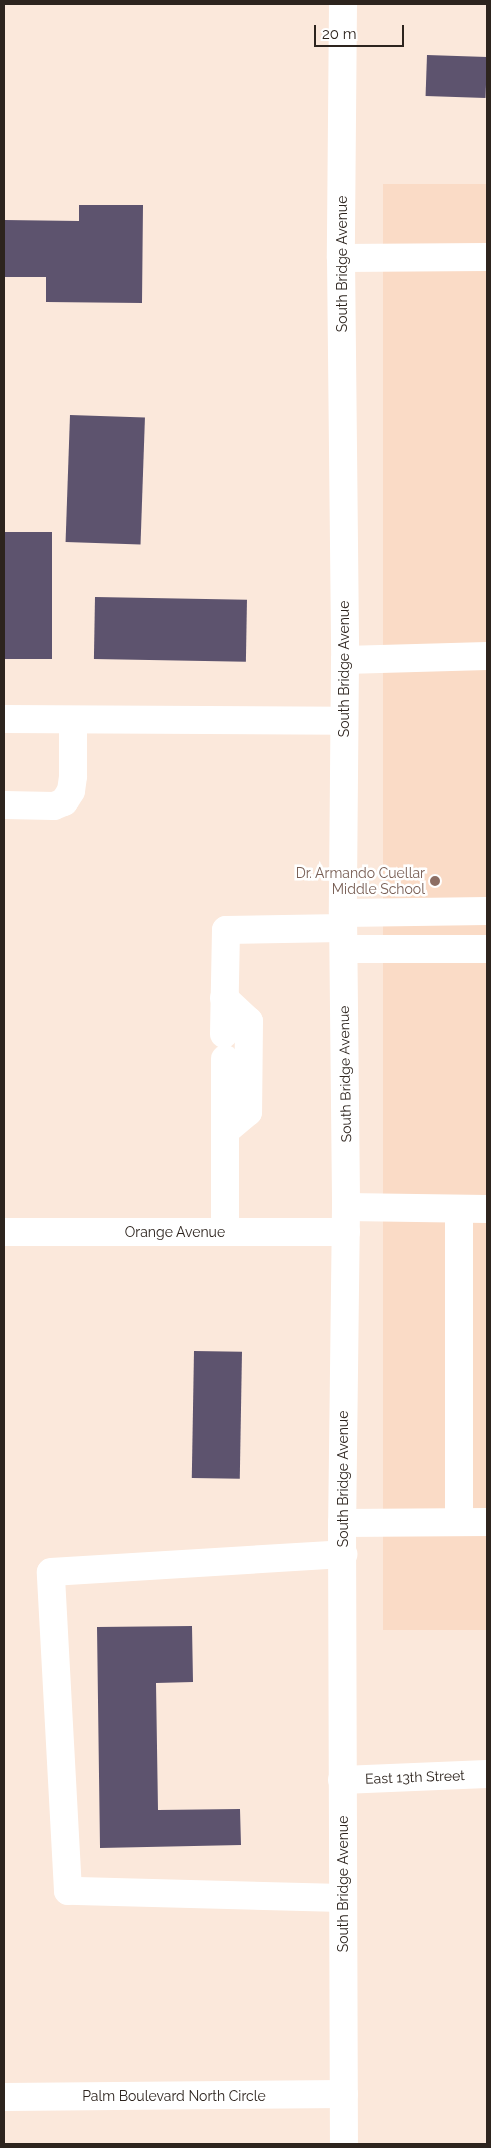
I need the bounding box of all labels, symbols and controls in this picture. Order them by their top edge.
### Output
scale bar [316,15,406,47]
text: 20 m [322,25,357,43]
street label: South Bridge Avenue [334,195,350,333]
street label: South Bridge Avenue [336,600,352,738]
place label: Dr. Armando Cuellar Middle School [295,865,425,898]
marker: Dr. Armando Cuellar Middle School [429,875,441,887]
street label: South Bridge Avenue [335,1005,355,1143]
street label: Orange Avenue [125,1224,225,1240]
street label: South Bridge Avenue [335,1410,351,1548]
street label: East 13th Street [365,1767,465,1787]
street label: South Bridge Avenue [335,1815,351,1953]
street label: Palm Boulevard North Circle [82,2088,266,2104]

